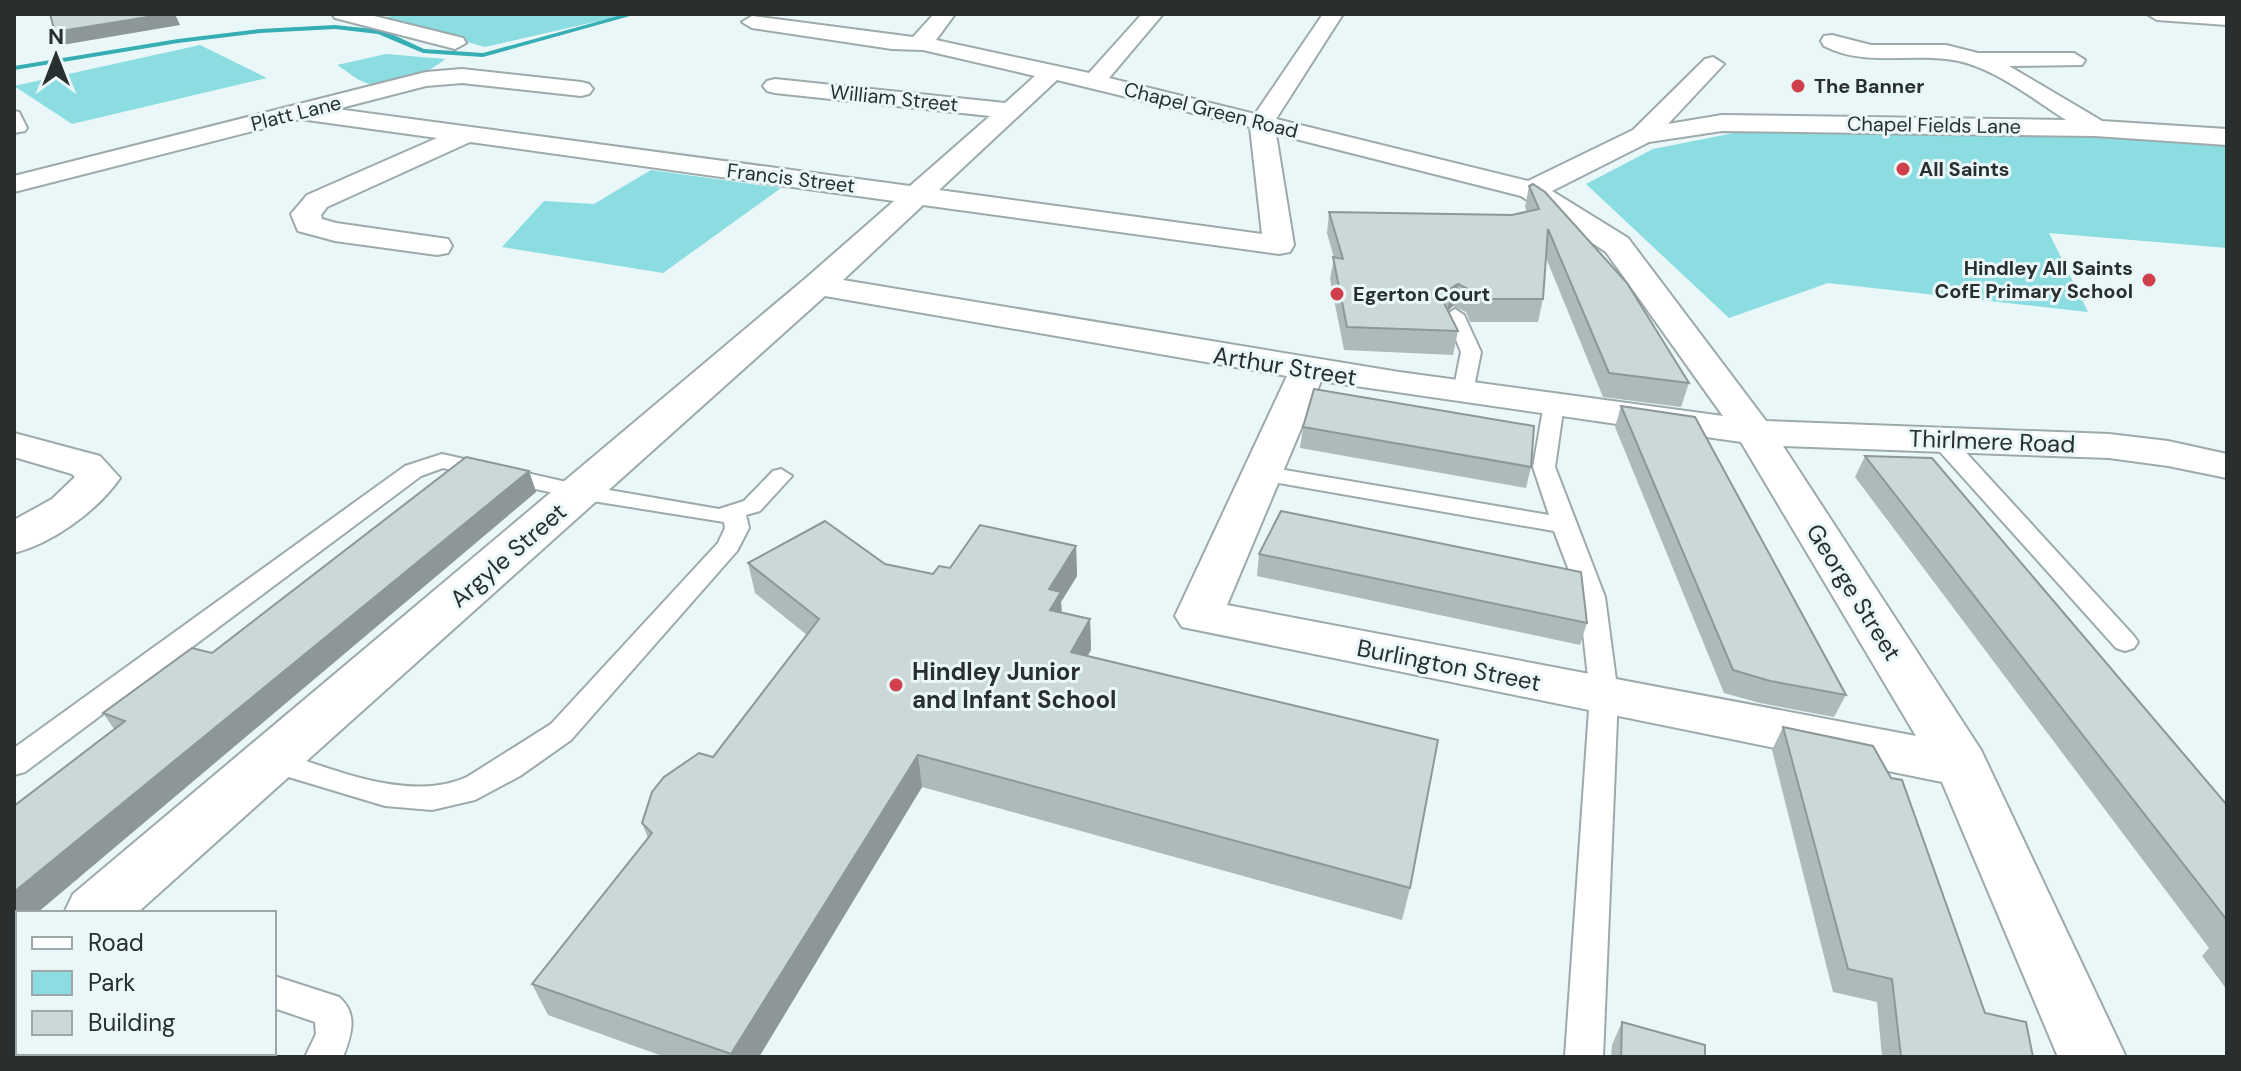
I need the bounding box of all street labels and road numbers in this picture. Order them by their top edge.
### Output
street label: Chapel Green Road [1121,76,1301,144]
street label: William Street [829,78,959,118]
street label: Platt Lane [248,89,344,137]
street label: Chapel Fields Lane [1847,110,2021,140]
street label: Francis Street [726,157,857,199]
street label: Arthur Street [1211,339,1359,393]
street label: Thirlmere Road [1908,423,2076,459]
street label: Argyle Street [443,496,573,614]
street label: George Street [1800,518,1908,666]
street label: Burlington Street [1354,632,1544,698]

